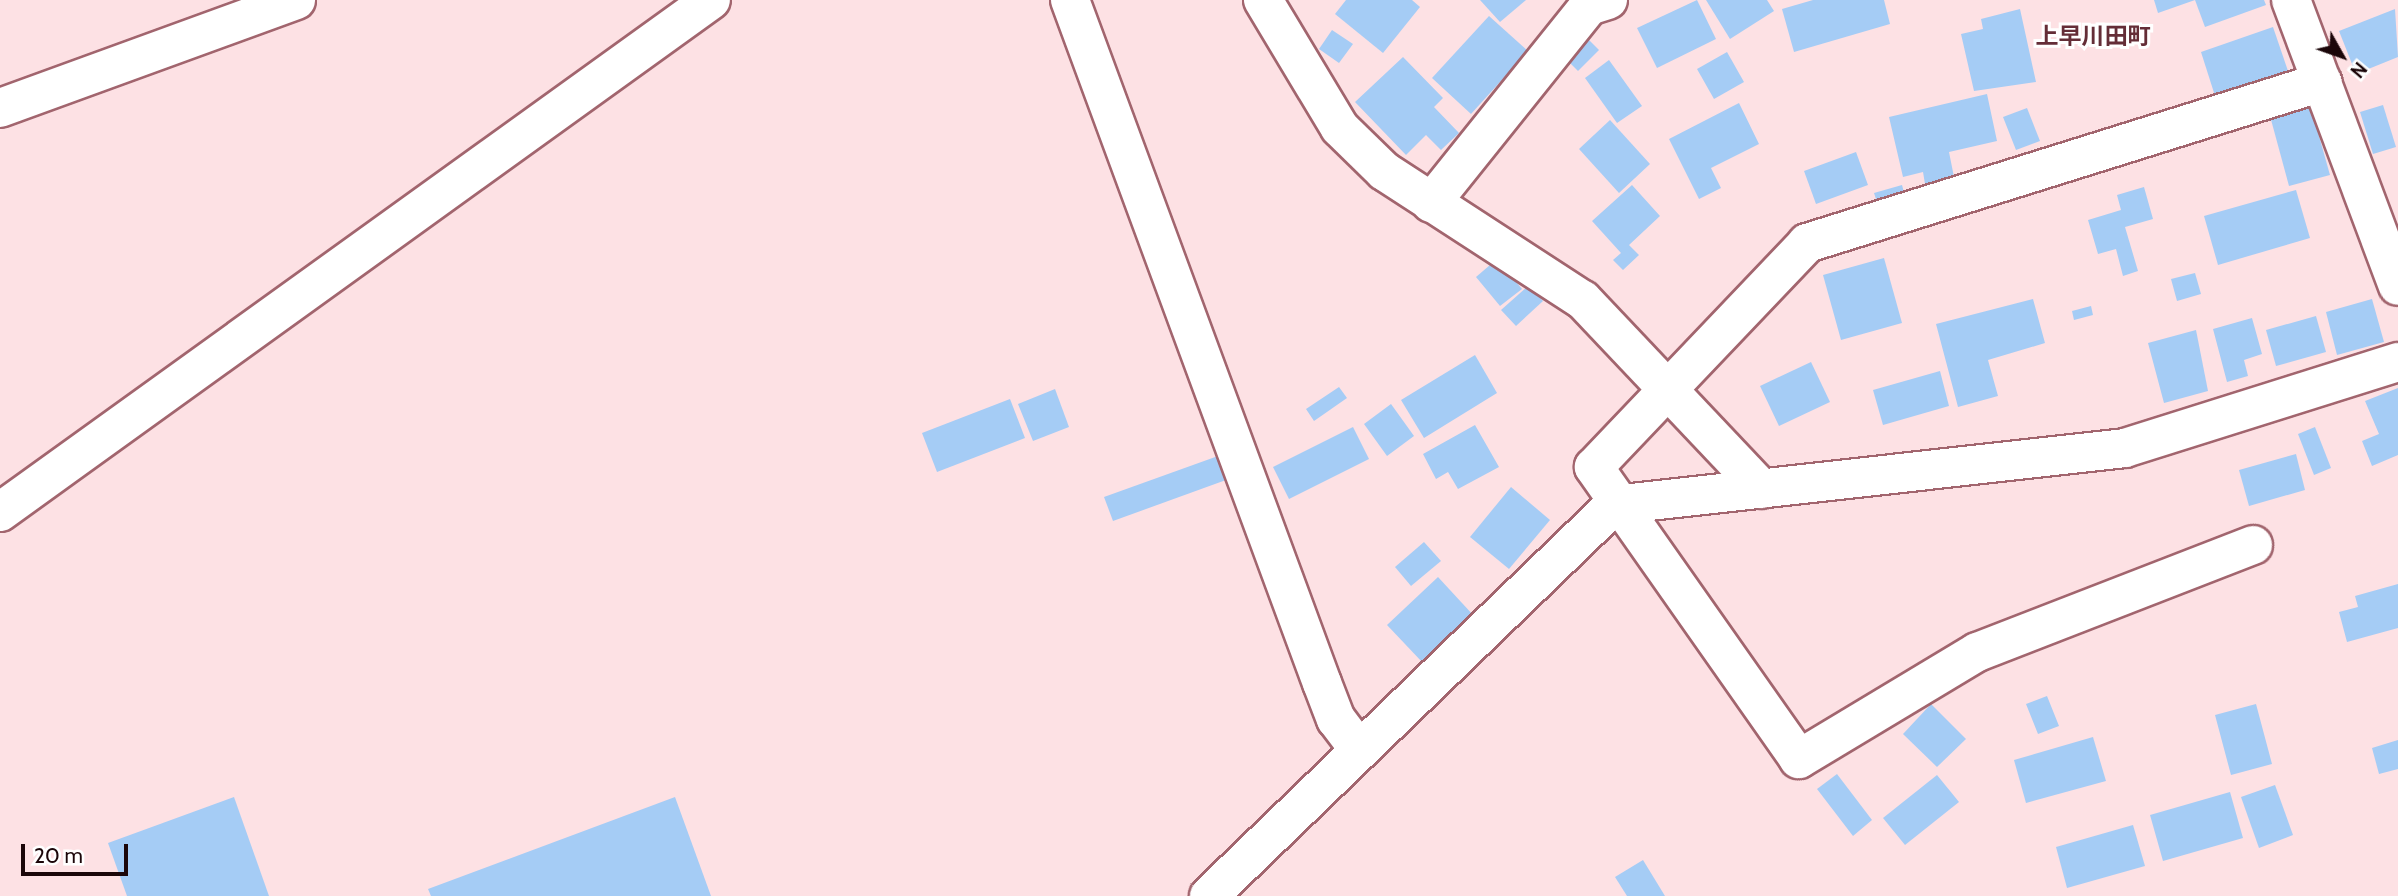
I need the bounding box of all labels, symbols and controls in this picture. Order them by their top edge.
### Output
north arrow [2307,21,2377,91]
district label: 上早川田町 [2036,22,2150,50]
text: N [2345,57,2372,82]
scale bar [24,830,131,874]
text: 20 m [34,843,83,868]

